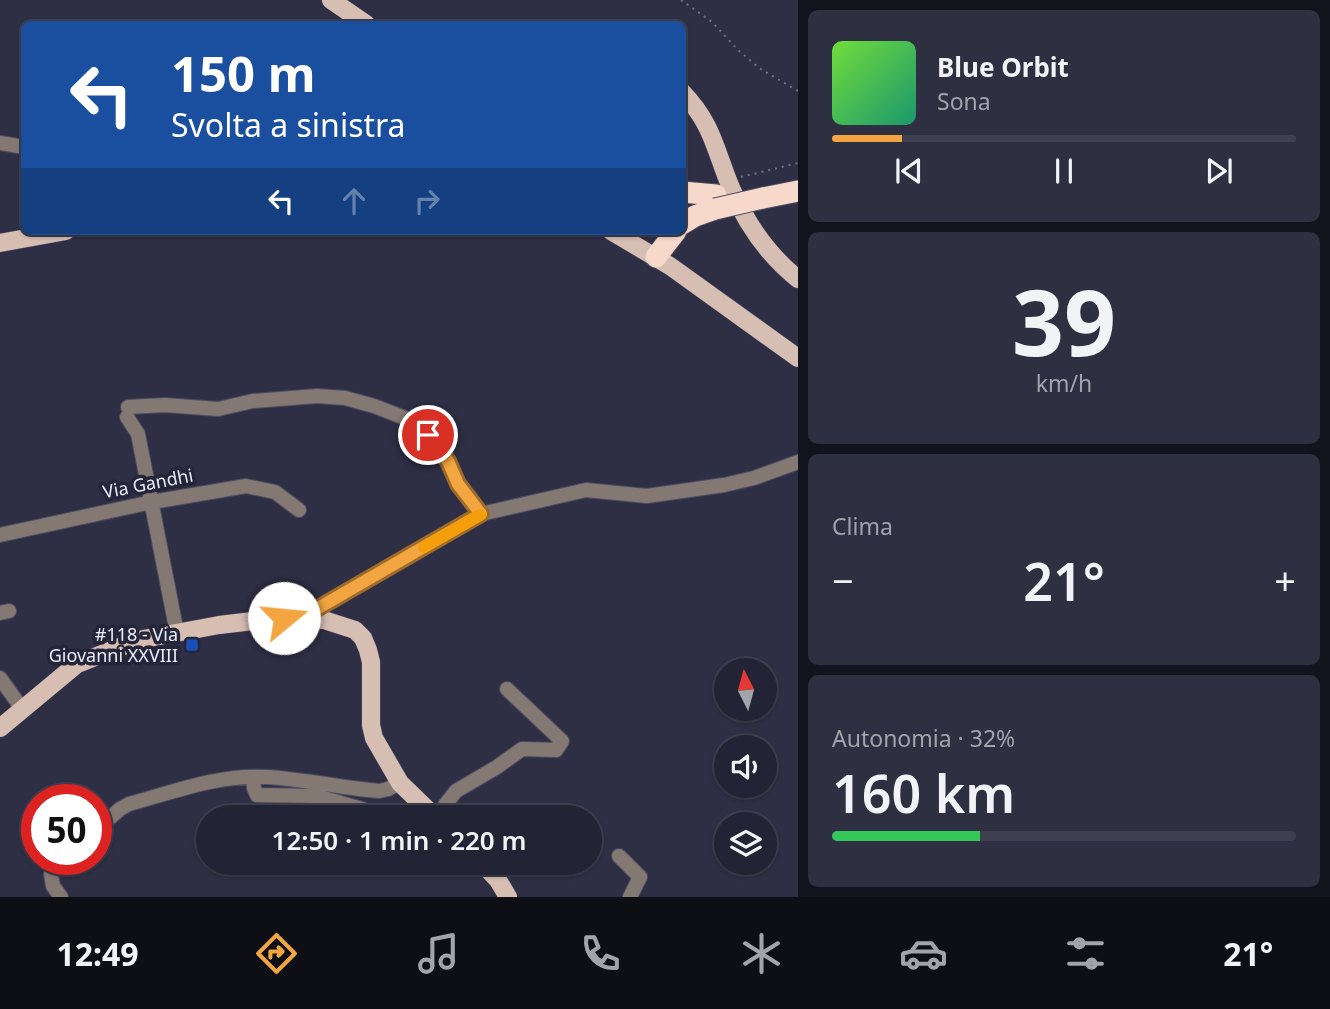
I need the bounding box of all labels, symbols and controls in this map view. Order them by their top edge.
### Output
text: 150 m [171,40,316,106]
icon: left [56,49,147,140]
text: Blue Orbit [937,49,1069,85]
text: Sona [937,85,991,117]
text: Svolta a sinistra [171,103,406,146]
icon: previous [890,152,928,190]
icon: pause [1045,152,1083,190]
icon: next [1200,152,1238,190]
icon: left [262,182,300,220]
icon: ahead [335,182,373,220]
icon: right [408,182,446,220]
text: 39 [1012,259,1116,383]
text: km/h [1036,367,1092,399]
pin [398,405,458,465]
icon: arrive [409,416,447,454]
street label: Via Gandhi [101,463,195,504]
text: Clima [832,510,893,542]
text: 21° [1023,545,1105,616]
text: − [832,554,854,606]
text: + [1274,554,1296,606]
position arrow [247,581,321,655]
place label: #118 - Via Giovanni XXVIII [49,622,178,667]
marker: #118 - Via Giovanni XXVIII [184,637,200,653]
north arrow [714,658,777,721]
map controls [714,658,777,875]
text: Autonomia · 32% [832,722,1015,754]
button: sound [714,735,777,798]
text: 160 km [832,757,1015,828]
speed limit sign: 50 [21,784,112,875]
button: layers [714,812,777,875]
text: 12:50 · 1 min · 220 m [272,822,526,858]
icon: directions [252,929,301,978]
icon: music [414,929,463,978]
icon: phone [576,929,625,978]
icon: climate [737,929,786,978]
icon: car [899,929,948,978]
icon: filters [1061,929,1110,978]
text: 12:49 [56,932,139,975]
text: 21° [1223,932,1273,975]

